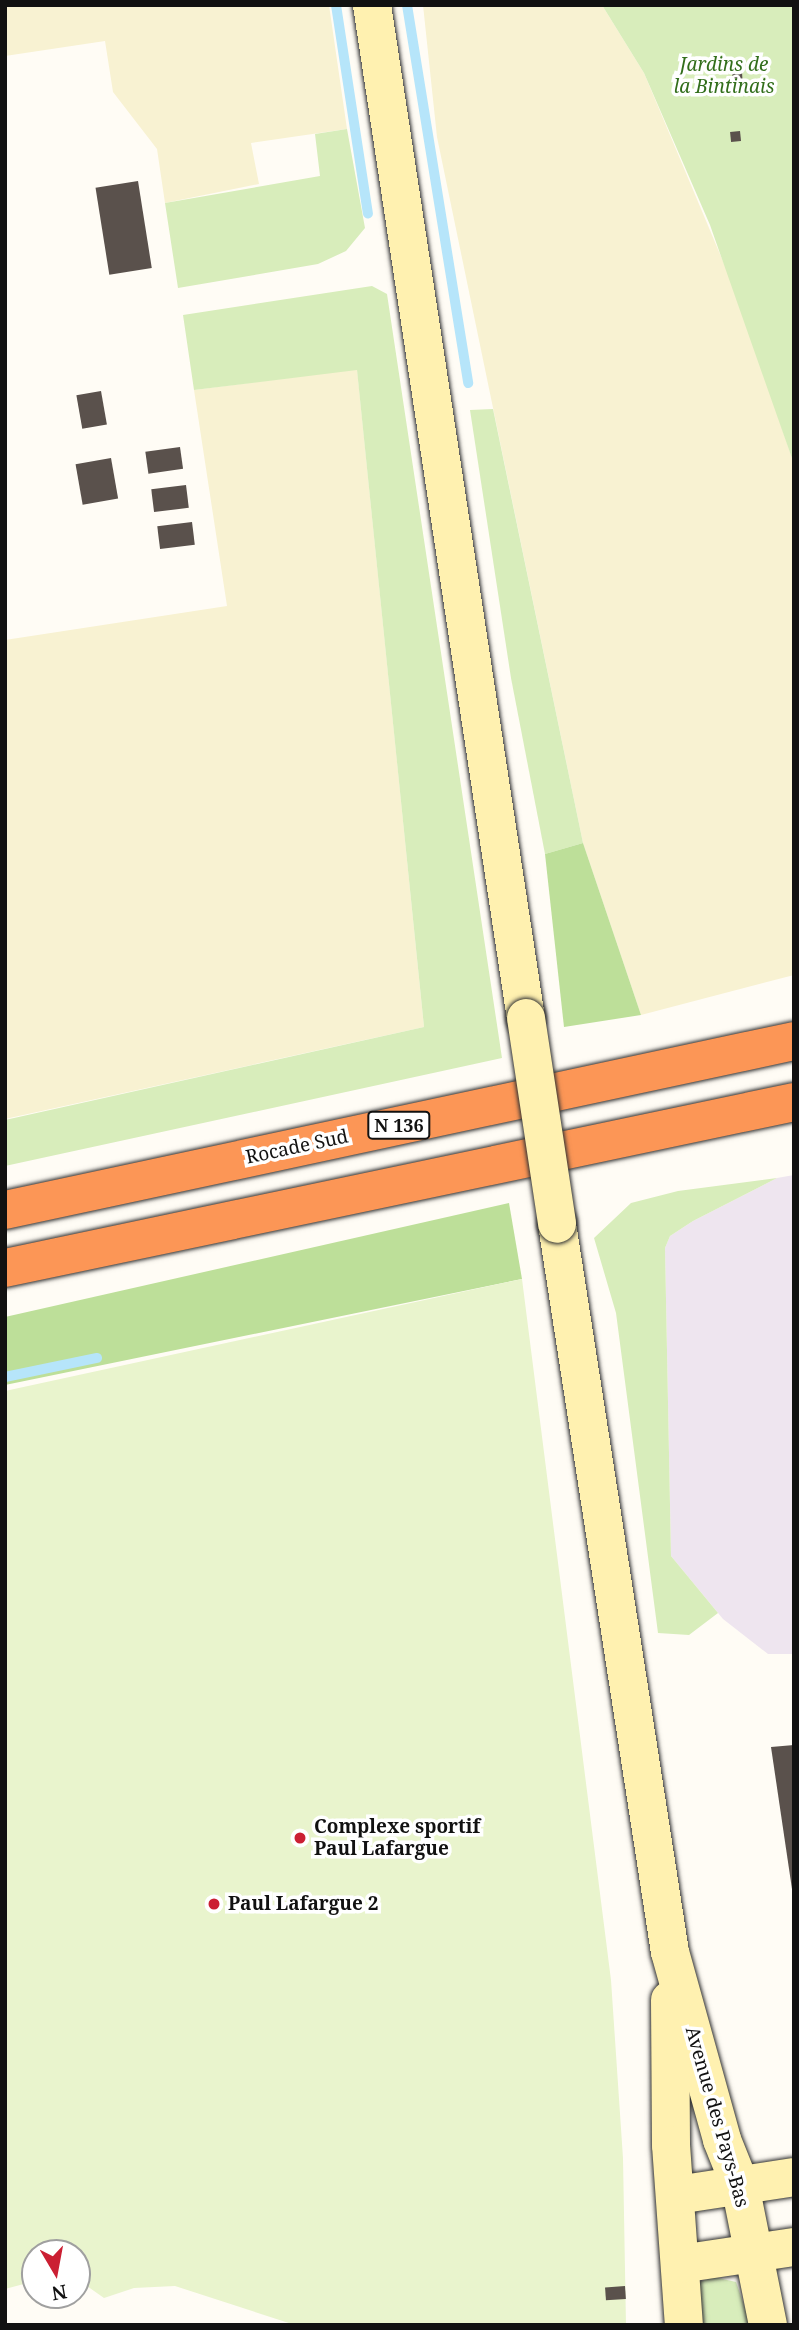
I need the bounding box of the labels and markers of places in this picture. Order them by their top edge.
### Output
place label: Complexe sportif Paul Lafargue [314,1816,480,1860]
marker: Complexe sportif Paul Lafargue [292,1830,308,1846]
place label: Paul Lafargue 2 [228,1893,379,1915]
marker: Paul Lafargue 2 [206,1896,222,1912]

